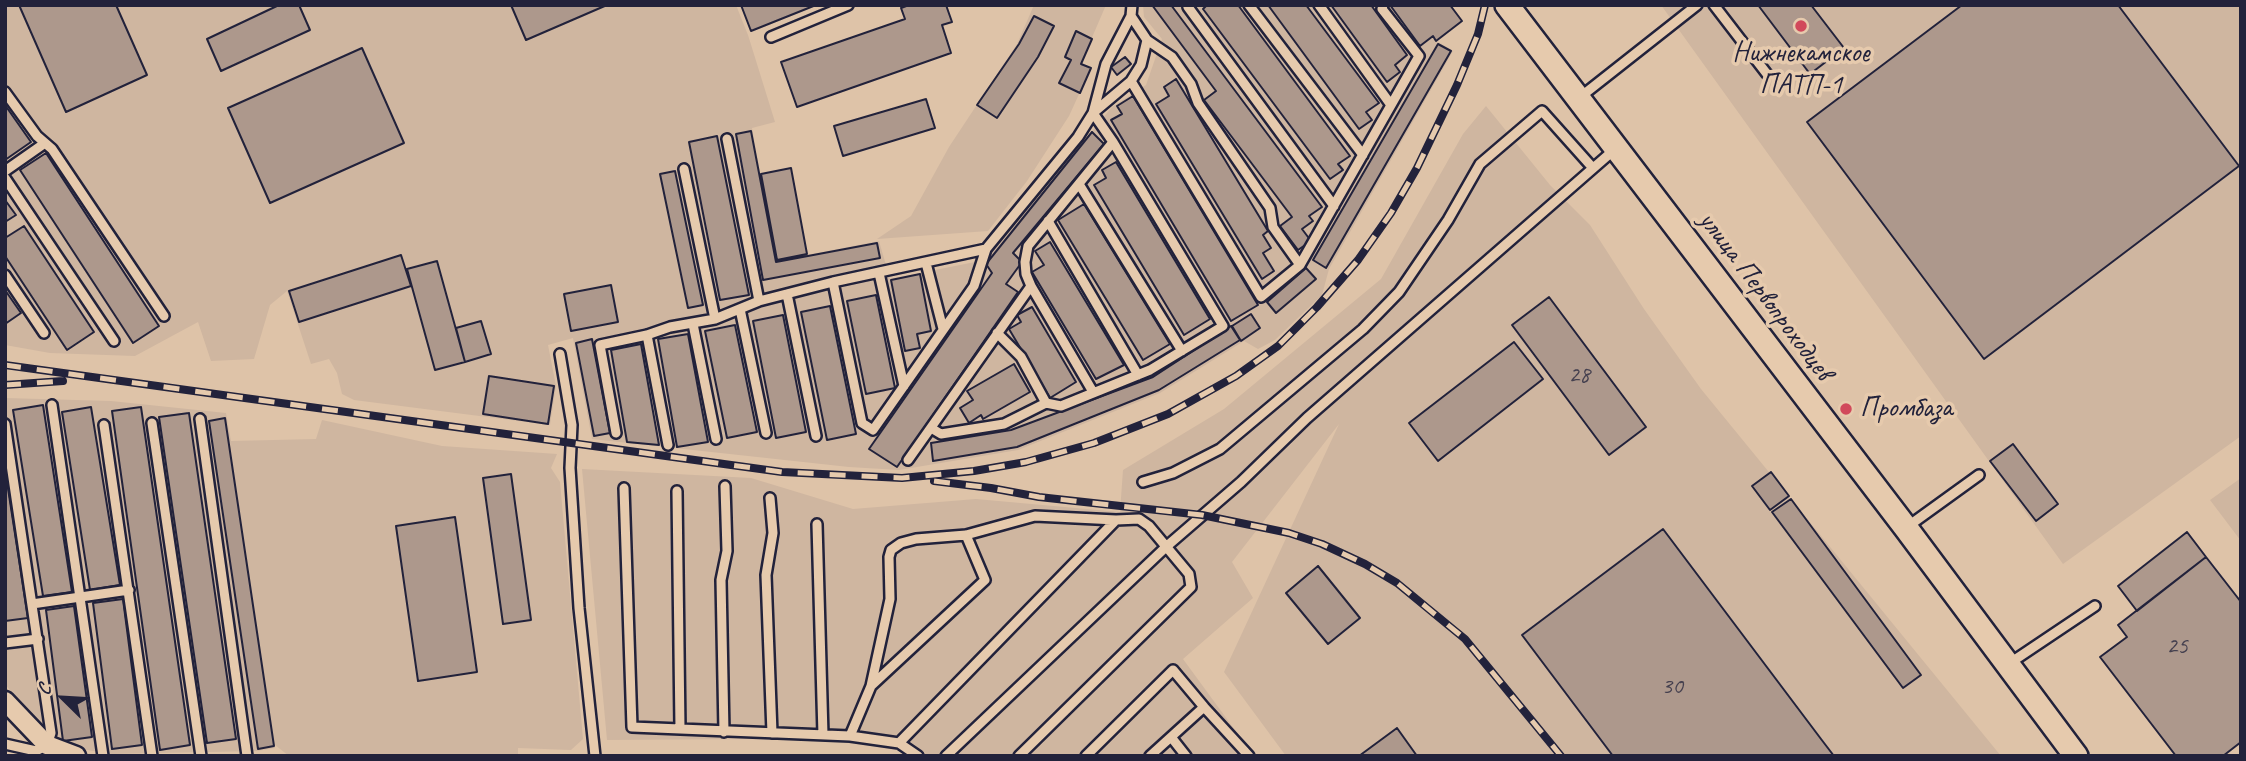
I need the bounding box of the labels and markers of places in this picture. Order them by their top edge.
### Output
marker: Нижнекамское ПАТП-1 [1793,18,1809,34]
place label: Нижнекамское ПАТП-1 [1733,37,1869,103]
place label: Промбаза [1860,392,1952,426]
marker: Промбаза [1838,401,1854,417]

